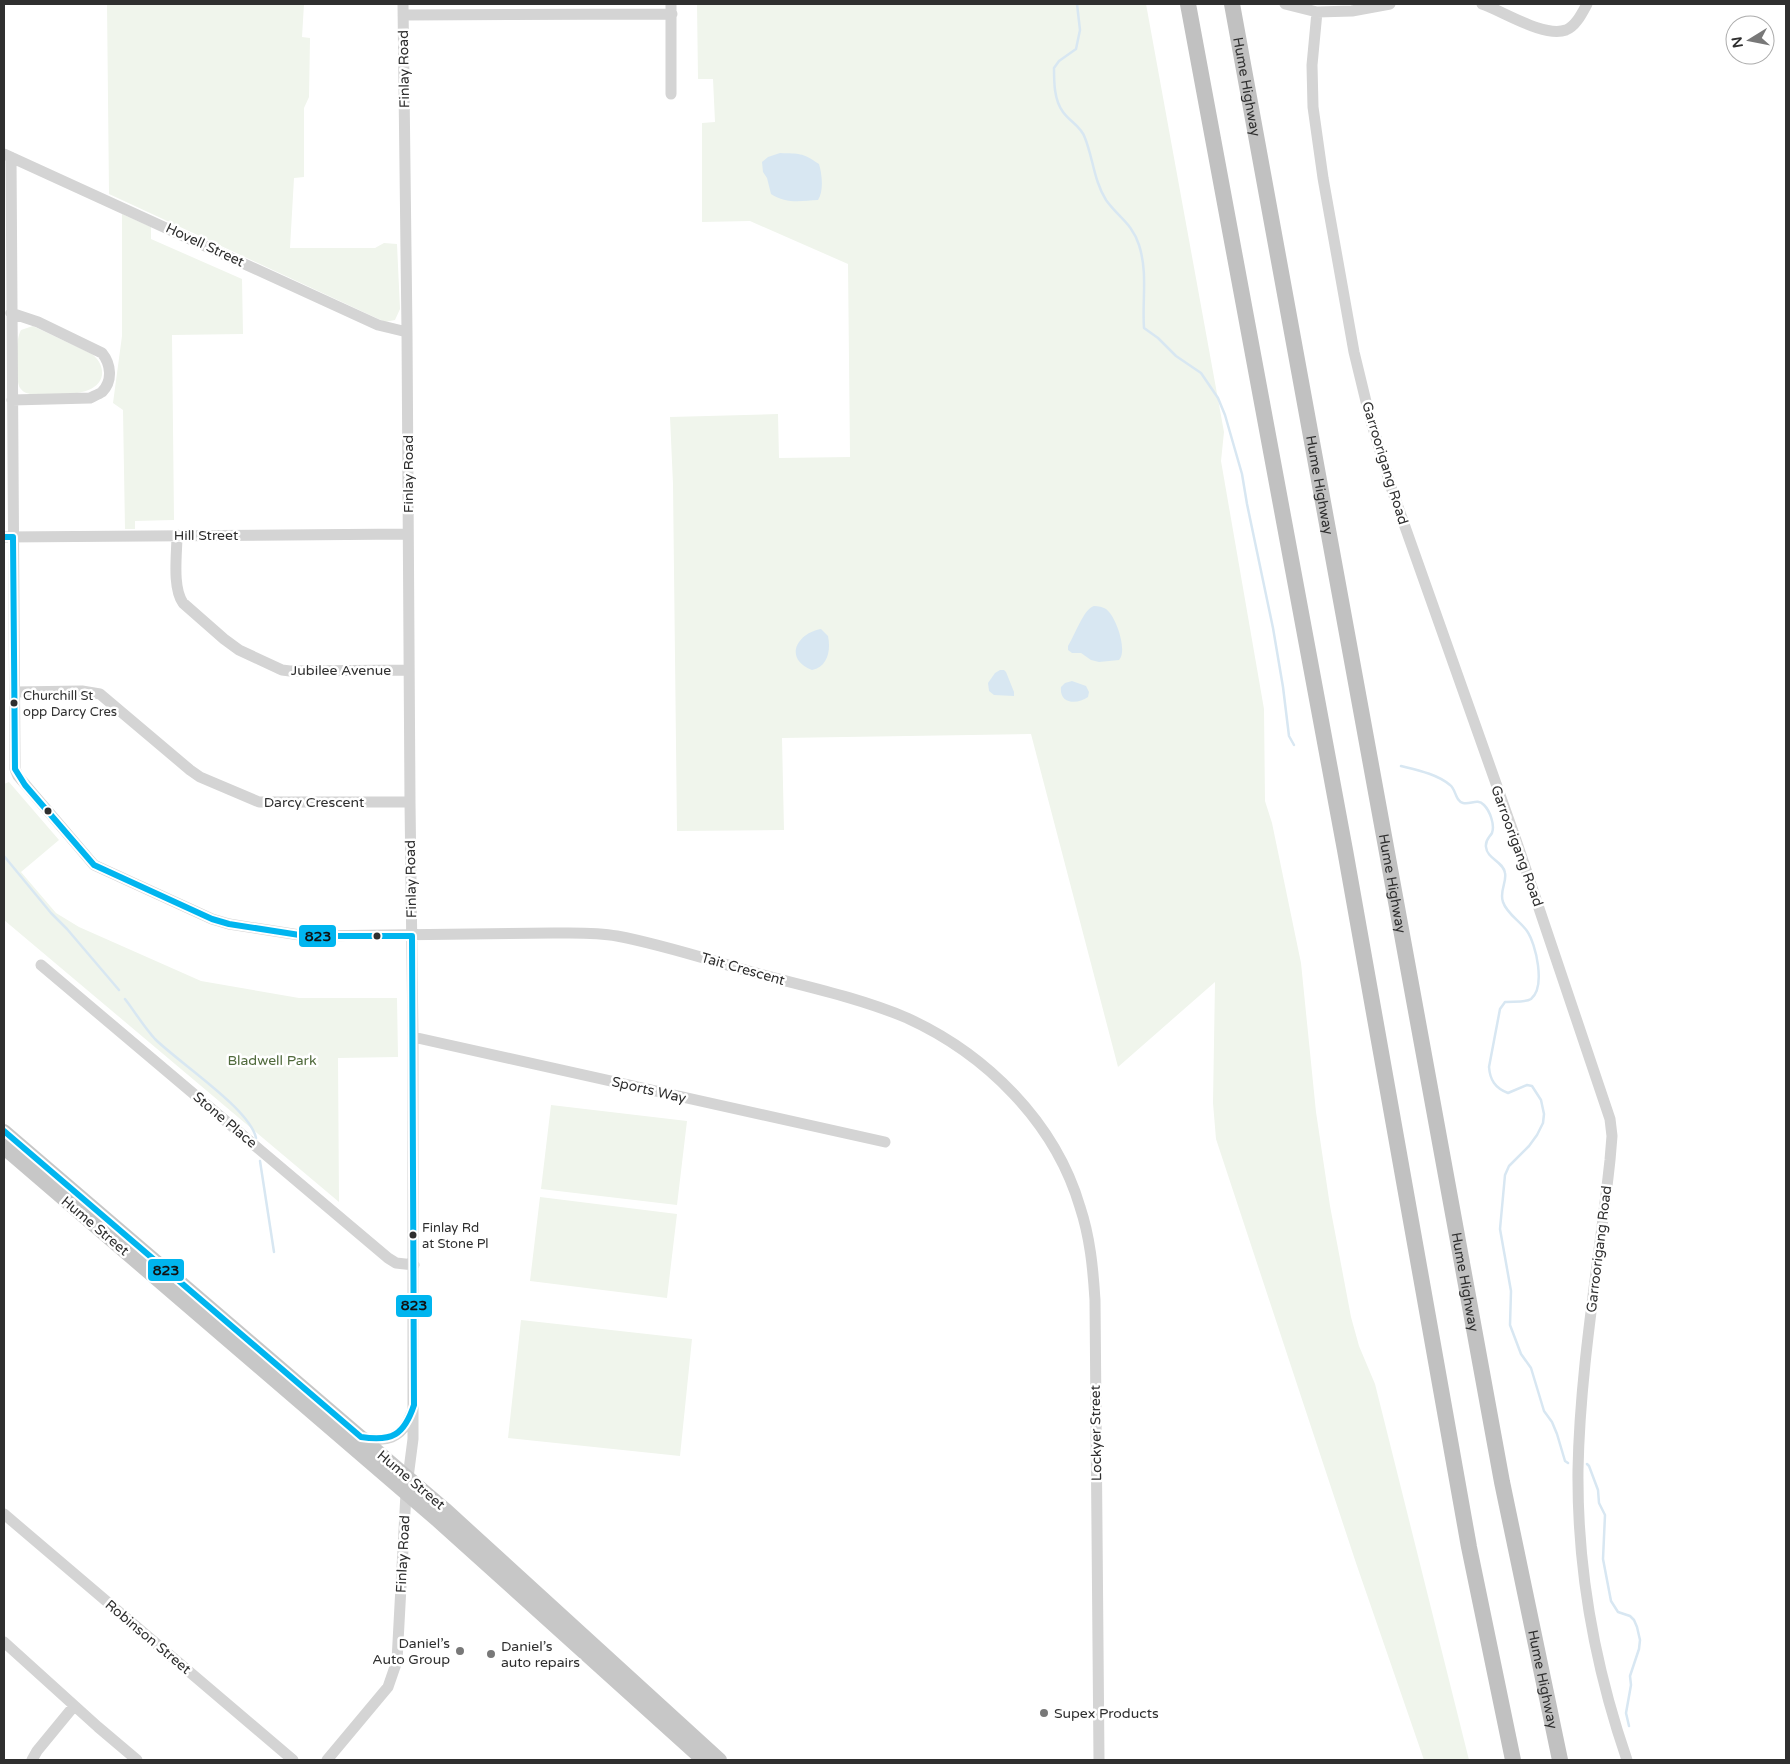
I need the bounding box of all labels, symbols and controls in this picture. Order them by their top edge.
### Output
north arrow [1725,15,1775,65]
street label: Finlay Road [395,30,413,108]
text: N [1728,35,1747,49]
street label: Hume Highway [1230,36,1265,138]
street label: Hovell Street [163,219,248,271]
street label: Garroorigang Road [1358,399,1412,527]
street label: Hume Highway [1302,434,1337,537]
street label: Finlay Road [400,435,417,513]
street label: Hill Street [174,527,239,544]
street label: Jubilee Avenue [291,662,391,679]
place label: Churchill St opp Darcy Cres [23,688,117,720]
marker: Churchill St opp Darcy Cres [9,698,19,708]
street label: Garroorigang Road [1487,783,1547,909]
street label: Darcy Crescent [264,794,365,811]
unlabelled marker [43,806,53,816]
street label: Hume Highway [1375,832,1410,935]
street label: Finlay Road [402,840,420,918]
line badge: 823 [298,924,337,948]
text: 823 [305,928,331,945]
unlabelled marker [372,931,382,941]
street label: Tait Crescent [699,949,787,989]
park label: Bladwell Park [227,1052,317,1069]
street label: Sports Way [610,1073,688,1107]
street label: Stone Place [190,1088,260,1152]
street label: Garroorigang Road [1583,1185,1615,1313]
street label: Hume Street [58,1193,133,1260]
place label: Finlay Rd at Stone Pl [422,1220,489,1252]
marker: Finlay Rd at Stone Pl [408,1230,418,1240]
street label: Hume Highway [1448,1231,1483,1333]
line badge: 823 [147,1258,185,1282]
text: 823 [153,1262,179,1279]
line badge: 823 [395,1294,433,1318]
text: 823 [401,1297,427,1314]
street label: Lockyer Street [1087,1384,1105,1481]
street label: Hume Street [374,1447,449,1514]
street label: Finlay Road [392,1515,414,1593]
street label: Robinson Street [102,1596,195,1678]
street label: Hume Highway [1525,1628,1562,1731]
place label: Daniel’s Auto Group [372,1635,450,1668]
place label: Daniel’s auto repairs [501,1638,580,1671]
marker: Daniel’s Auto Group [454,1645,466,1657]
marker: Daniel’s auto repairs [485,1648,497,1660]
place label: Supex Products [1054,1705,1159,1722]
marker: Supex Products [1038,1707,1050,1719]

